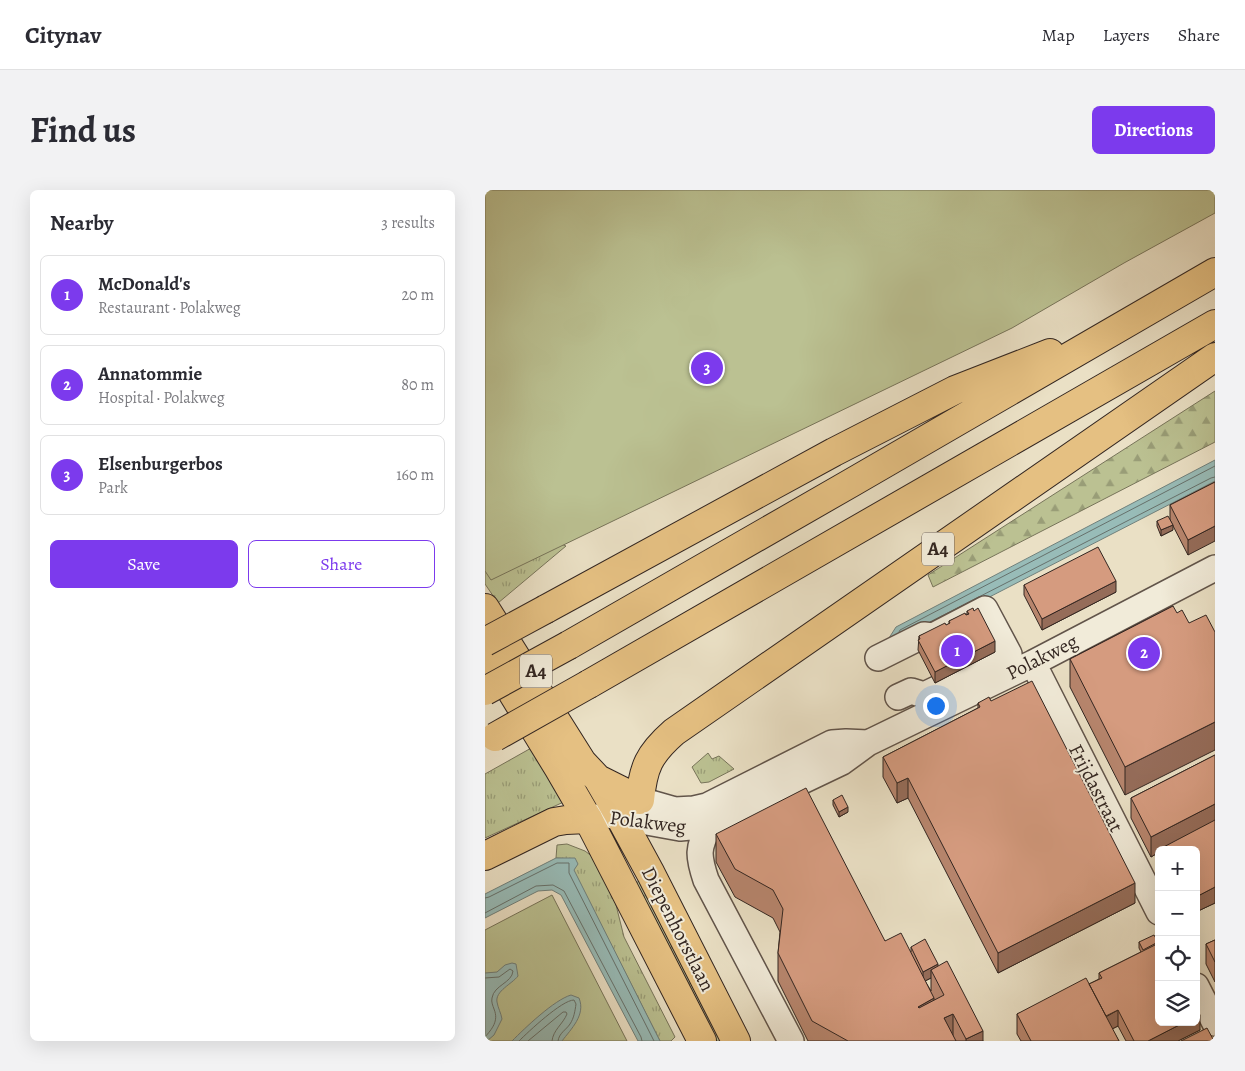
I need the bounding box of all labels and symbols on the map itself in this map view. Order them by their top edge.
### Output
pin: 3 [691,349,723,387]
road number: A4 [922,532,954,566]
street label: Polakweg [1002,628,1082,686]
pin: 1 [941,632,973,670]
pin: 2 [1128,634,1160,672]
road number: A4 [520,654,552,688]
your location [923,693,949,719]
street label: Frijdastraat [1062,739,1130,837]
street label: Polakweg [608,804,688,840]
street label: Diepenhorstlaan [635,862,721,996]

